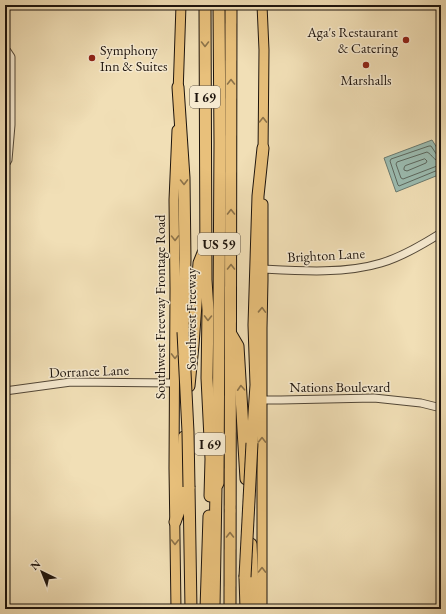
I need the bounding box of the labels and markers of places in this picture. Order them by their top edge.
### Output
place label: Aga's Restaurant & Catering [306,23,399,57]
marker: Aga's Restaurant & Catering [401,35,411,45]
place label: Symphony Inn & Suites [100,41,168,75]
marker: Symphony Inn & Suites [87,53,97,63]
marker: Marshalls [361,60,371,70]
place label: Marshalls [340,71,392,89]

